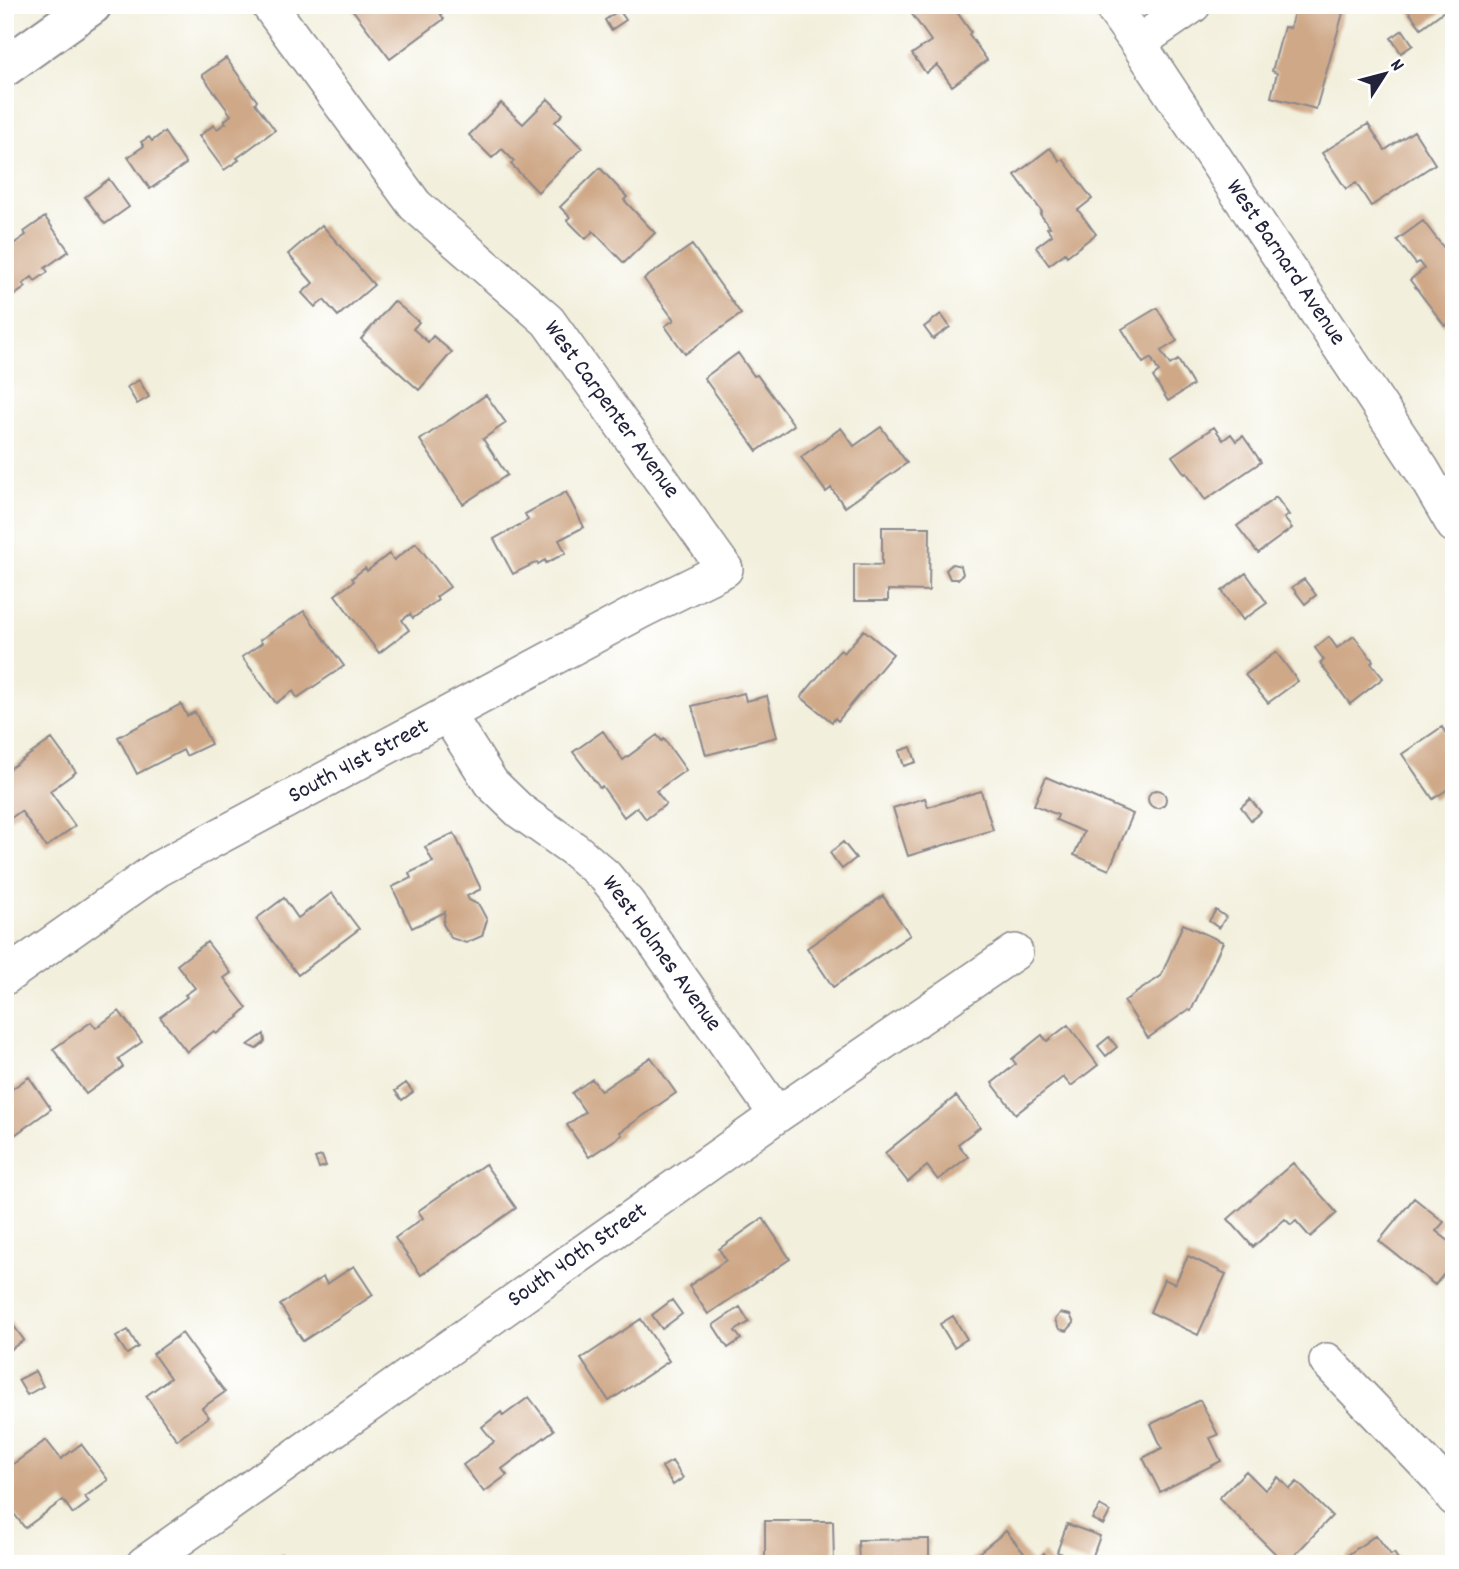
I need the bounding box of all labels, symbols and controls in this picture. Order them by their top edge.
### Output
north arrow [1350,38,1420,108]
text: N [1382,54,1410,78]
street label: West Barnard Avenue [1217,173,1353,353]
street label: West Carpenter Avenue [535,314,687,506]
street label: South 41st Street [283,711,436,813]
street label: West Holmes Avenue [593,869,729,1039]
street label: South 40th Street [501,1195,655,1317]

